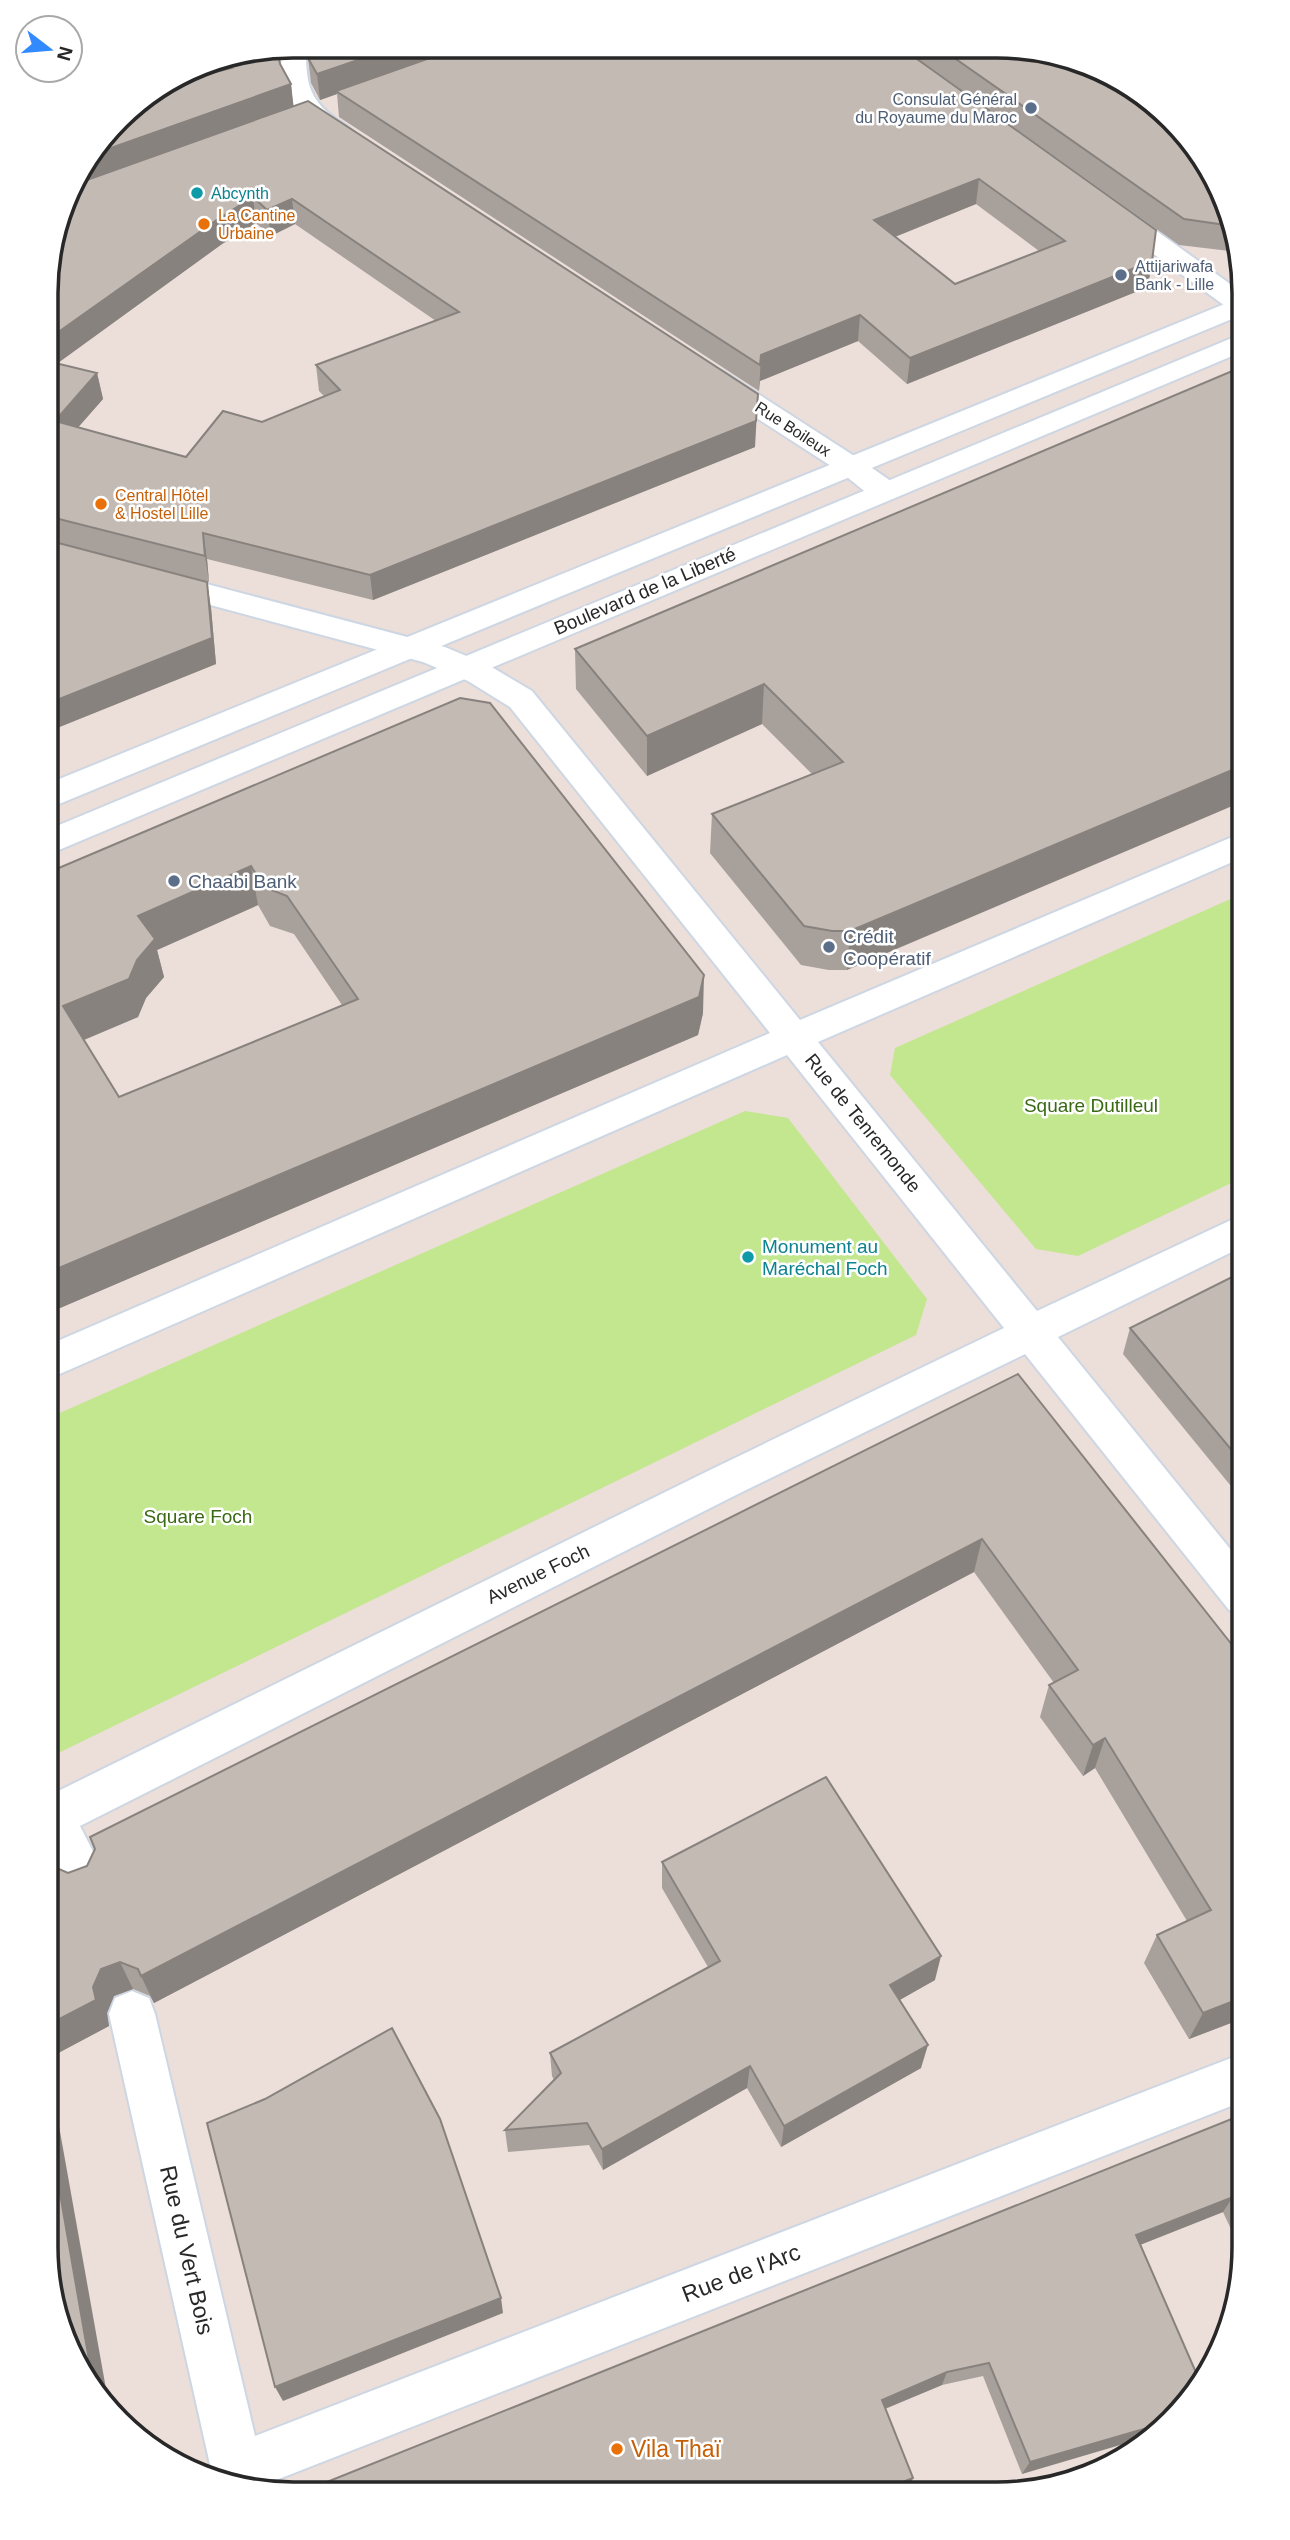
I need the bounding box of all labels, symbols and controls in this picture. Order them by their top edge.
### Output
north arrow [14,14,84,84]
text: N [53,44,77,63]
place label: Consulat Général du Royaume du Maroc [855,91,1017,126]
marker: Consulat Général du Royaume du Maroc [1023,100,1039,116]
marker: Abcynth [189,185,205,201]
place label: Abcynth [211,185,269,202]
place label: La Cantine Urbaine [218,207,295,242]
marker: La Cantine Urbaine [196,216,212,232]
place label: Attijariwafa Bank - Lille [1135,258,1214,293]
marker: Attijariwafa Bank - Lille [1113,267,1129,283]
street label: Rue Boileux [752,398,834,460]
place label: Central Hôtel & Hostel Lille [115,487,208,522]
marker: Central Hôtel & Hostel Lille [93,496,109,512]
street label: Boulevard de la Liberté [551,543,739,639]
place label: Chaabi Bank [188,871,297,892]
marker: Chaabi Bank [166,873,182,889]
place label: Crédit Coopératif [843,926,931,969]
marker: Crédit Coopératif [821,939,837,955]
street label: Rue de Tenremonde [801,1050,925,1196]
park label: Square Dutilleul [1024,1095,1158,1116]
place label: Monument au Maréchal Foch [762,1236,888,1279]
marker: Monument au Maréchal Foch [740,1249,756,1265]
park label: Square Foch [144,1506,252,1527]
street label: Avenue Foch [483,1540,593,1608]
street label: Rue du Vert Bois [155,2163,219,2337]
street label: Rue de l'Arc [678,2239,804,2307]
place label: Vila Thaï [631,2436,722,2462]
marker: Vila Thaï [609,2441,625,2457]

